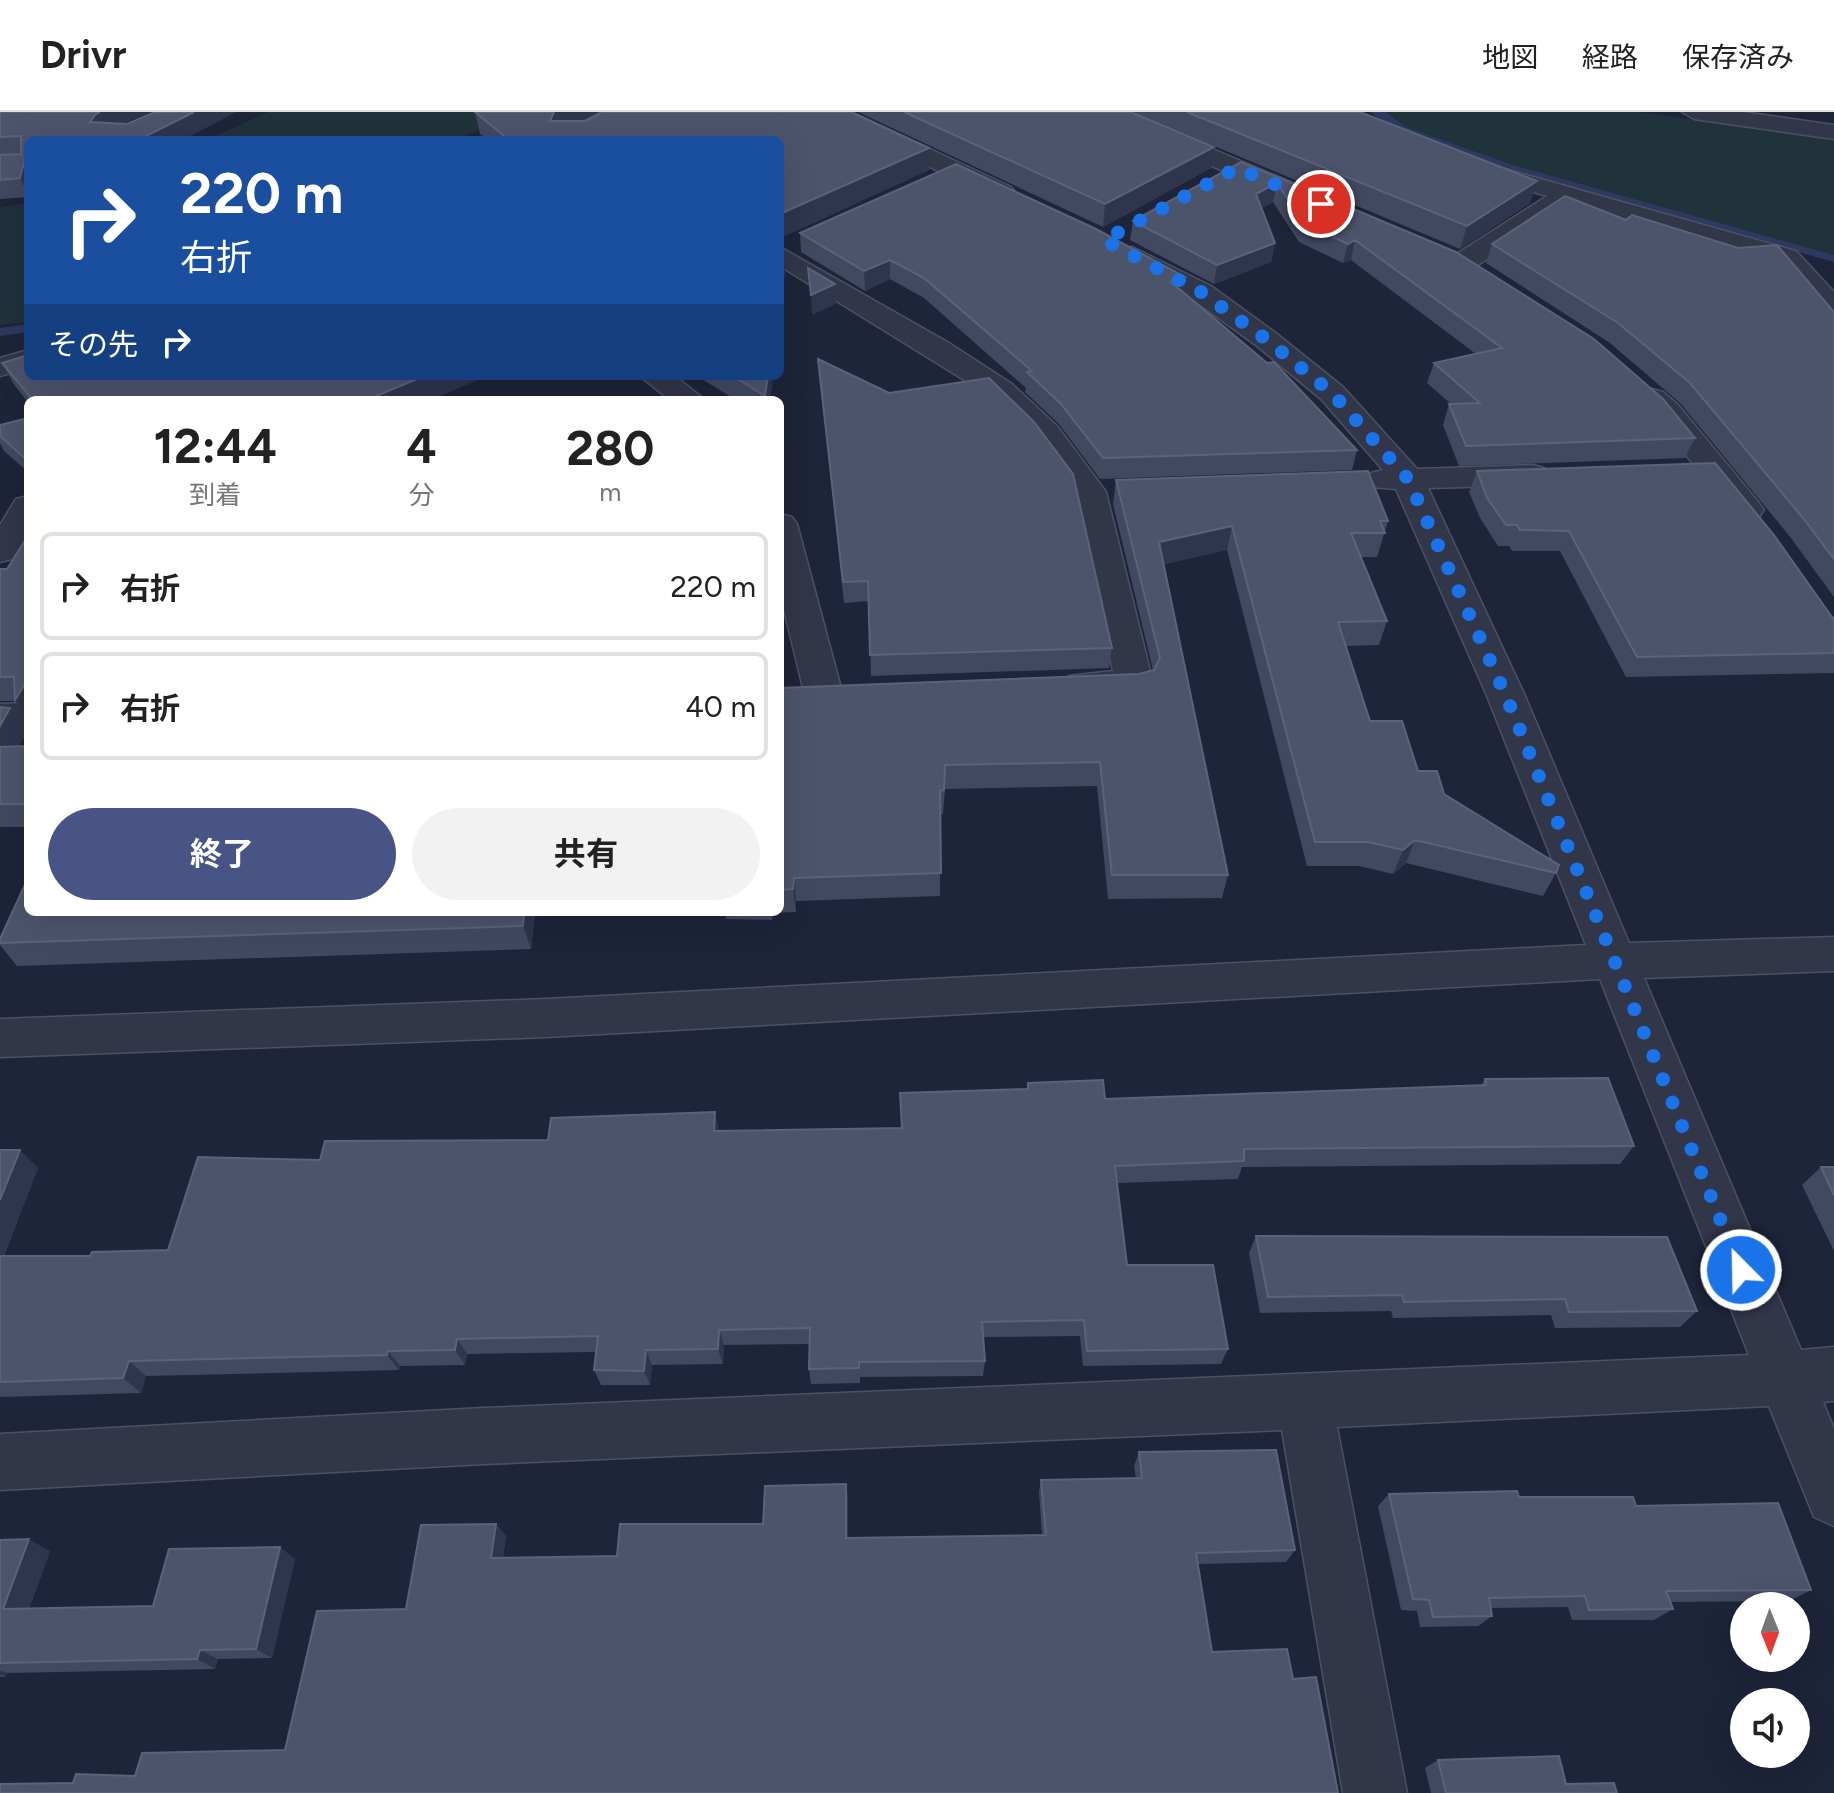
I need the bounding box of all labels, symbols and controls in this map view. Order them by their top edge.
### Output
text: Drivr [40,32,127,78]
text: 地図 [1482,40,1538,74]
text: 経路 [1582,40,1638,74]
text: 保存済み [1682,40,1794,74]
text: 220 m [180,160,343,227]
icon: right [48,168,152,272]
pin [1287,170,1355,238]
icon: arrive [1299,182,1343,226]
text: 右折 [180,236,252,279]
icon: right [154,320,198,364]
text: その先 [48,326,138,363]
text: 12:44 [154,417,277,475]
text: 4 [406,417,437,475]
text: 280 [566,419,654,477]
text: m [599,476,621,508]
text: 到着 [189,479,241,511]
text: 分 [408,479,435,511]
icon: right [52,564,96,608]
text: 220 m [670,568,756,605]
text: 右折 [120,570,180,607]
icon: right [52,684,96,728]
text: 40 m [685,688,756,725]
text: 右折 [120,690,180,727]
button: 終了 [48,808,396,900]
button: 共有 [412,808,760,900]
position arrow [1699,1228,1783,1312]
north arrow [1730,1592,1810,1672]
map controls [1730,1592,1810,1768]
button: sound [1730,1688,1810,1768]

